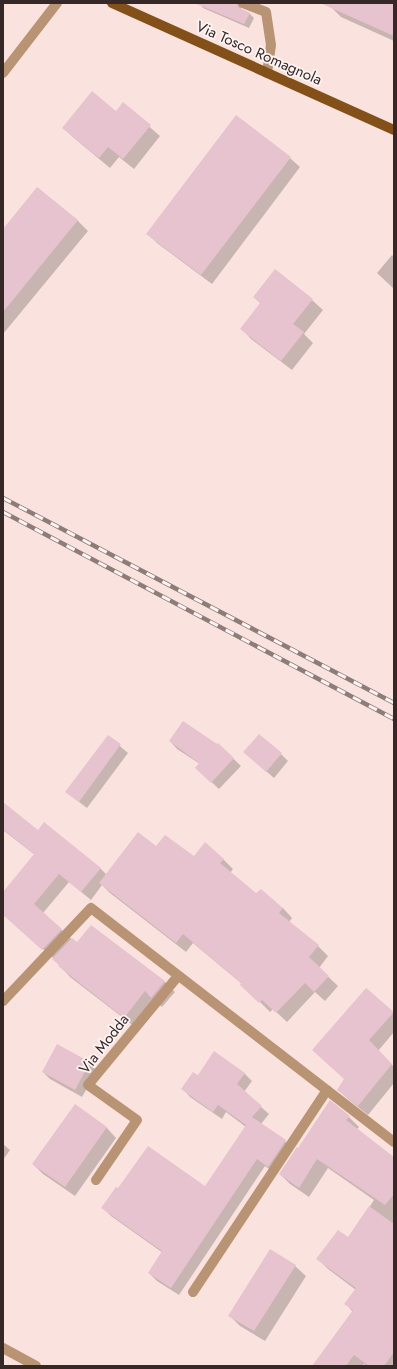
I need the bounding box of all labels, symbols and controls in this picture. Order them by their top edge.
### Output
street label: Via Tosco Romagnola [192,15,326,91]
street label: Via Modda [74,1010,134,1078]

